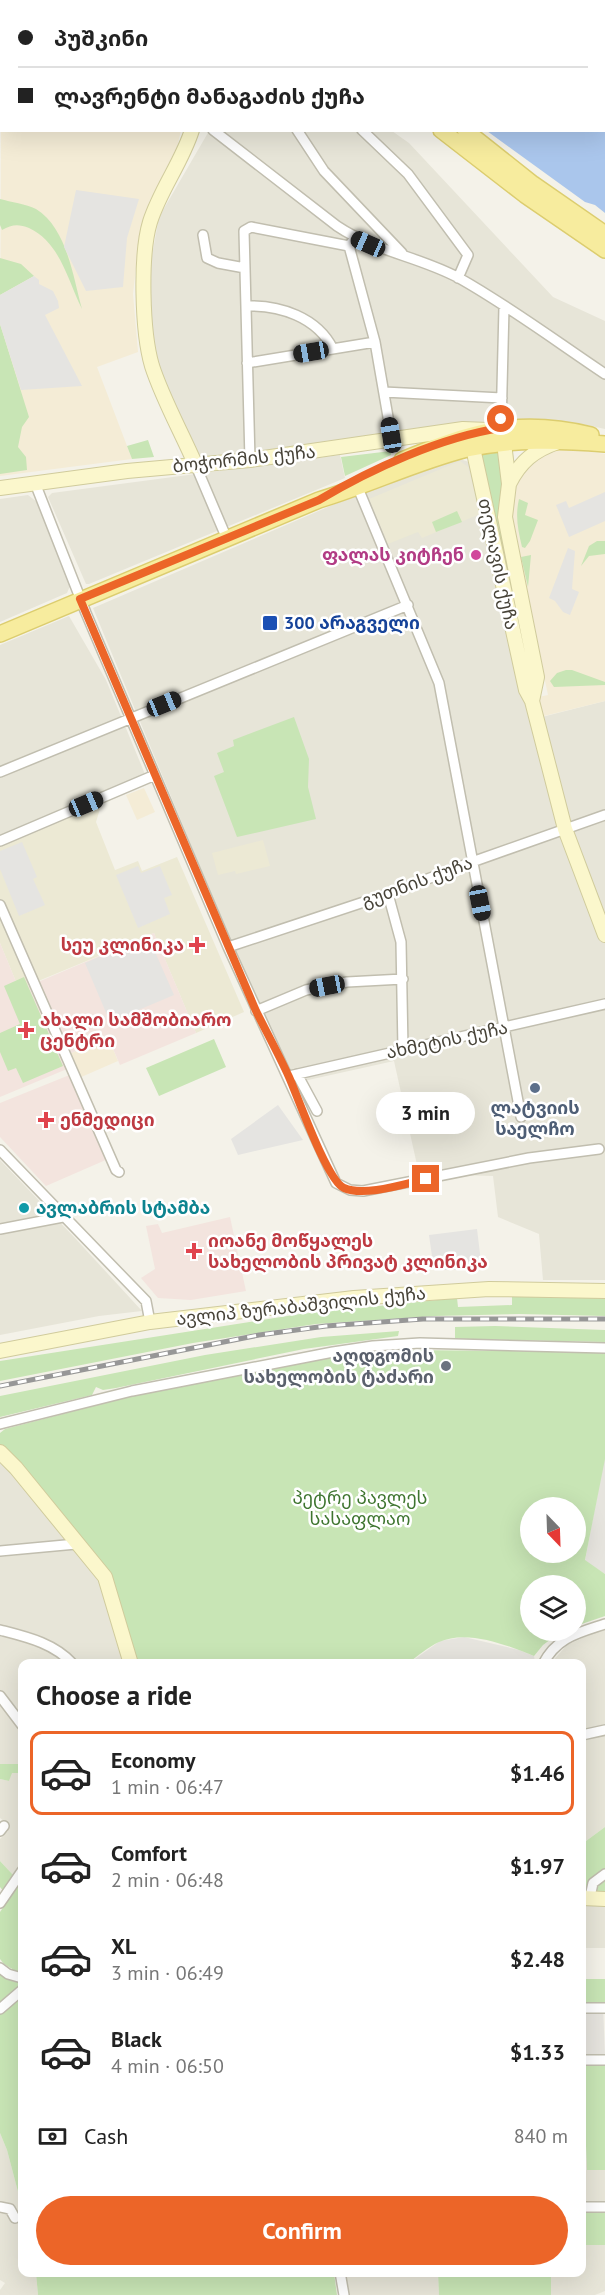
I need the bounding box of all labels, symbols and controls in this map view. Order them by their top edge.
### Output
text: პუშკინი [54,24,148,52]
text: ლავრენტი მანაგაძის ქუჩა [54,82,365,110]
car [348,228,388,260]
car [292,340,330,364]
route start [487,405,514,432]
car [379,416,403,454]
street label: ბოჭორმის ქუჩა [171,440,316,477]
street label: თელავის ქუჩა [473,496,524,632]
place label: ფალას კიტჩენ [322,543,464,566]
marker: ფალას კიტჩენ [469,548,483,562]
place label: 300 არაგველი [284,611,420,634]
marker: 300 არაგველი [261,614,279,632]
car [144,689,184,719]
car [66,789,106,819]
street label: გუთნის ქუჩა [358,851,475,912]
car [468,884,492,922]
place label: სეუ კლინიკა [61,933,184,956]
marker: სეუ კლინიკა [188,936,206,954]
car [308,974,346,998]
place label: ახალი სამშობიარო ცენტრი [40,1008,232,1052]
street label: ახმეტის ქუჩა [384,1015,510,1064]
marker: ახალი სამშობიარო ცენტრი [17,1021,35,1039]
marker: ლატვიის საელჩო [528,1081,542,1095]
callout: 3 min [376,1092,476,1134]
place label: ლატვიის საელჩო [490,1096,580,1140]
text: 3 min [401,1100,450,1126]
place label: ენმედიცი [60,1108,155,1131]
marker: ენმედიცი [37,1111,55,1129]
route end [412,1165,439,1192]
place label: ავლაბრის სტამბა [36,1196,210,1219]
marker: ავლაბრის სტამბა [17,1201,31,1215]
place label: იოანე მოწყალეს სახელობის პრივატ კლინიკა [208,1229,488,1273]
marker: იოანე მოწყალეს სახელობის პრივატ კლინიკა [185,1242,203,1260]
street label: ავლიპ ზურაბაშვილის ქუჩა [175,1281,427,1330]
place label: აღდგომის სახელობის ტაძარი [243,1344,434,1388]
marker: აღდგომის სახელობის ტაძარი [439,1359,453,1373]
park label: პეტრე პავლეს სასაფლაო [293,1486,427,1530]
north arrow [520,1497,586,1563]
map controls [520,1497,586,1641]
button: layers [520,1575,586,1641]
text: Choose a ride [36,1678,192,1712]
icon: car [39,1746,93,1800]
text: Economy [111,1746,195,1774]
text: $1.46 [510,1759,565,1787]
text: 1 min · 06:47 [111,1774,224,1800]
icon: car [39,1839,93,1893]
text: Comfort [111,1839,187,1867]
text: $1.97 [510,1852,565,1880]
text: 2 min · 06:48 [111,1867,224,1893]
icon: car [39,1932,93,1986]
text: XL [111,1932,136,1960]
text: $2.48 [510,1945,565,1973]
text: 3 min · 06:49 [111,1960,224,1986]
icon: car [39,2025,93,2079]
text: Black [111,2025,162,2053]
text: $1.33 [510,2038,565,2066]
text: 4 min · 06:50 [111,2053,224,2079]
icon: cash [36,2120,69,2153]
text: Cash [84,2122,128,2150]
text: 840 m [514,2123,568,2149]
button: Confirm [36,2196,568,2265]

